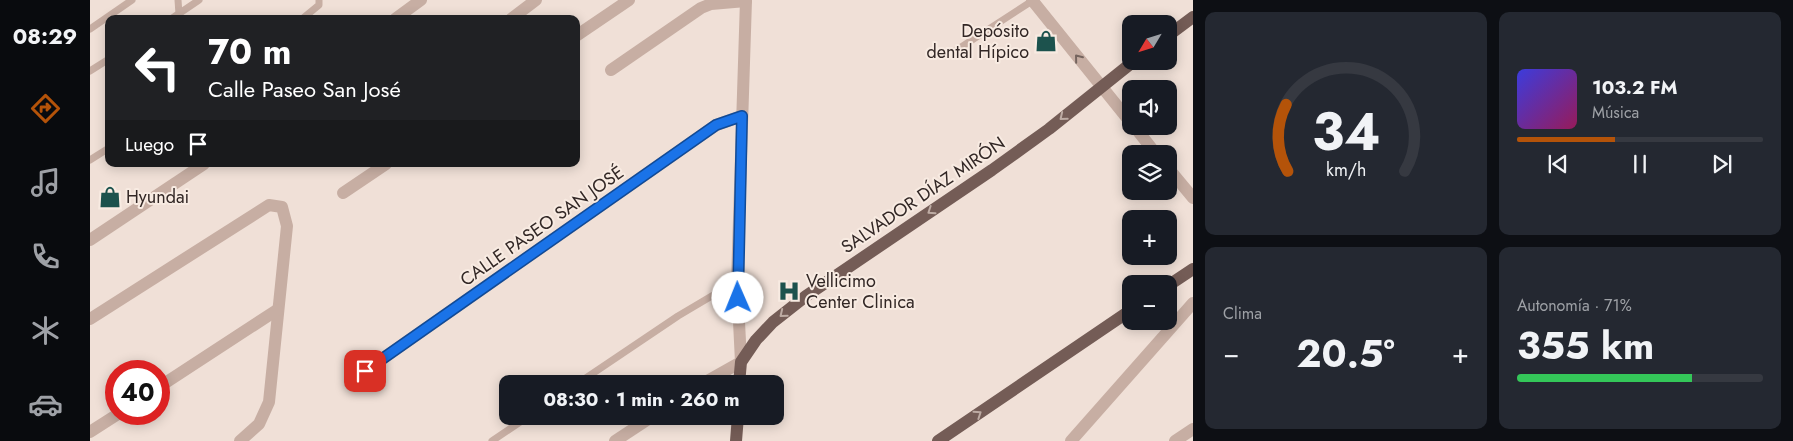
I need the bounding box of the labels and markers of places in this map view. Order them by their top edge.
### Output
place label: Depósito dental Hípico [927,18,1029,65]
shop icon: Depósito dental Hípico [1033,28,1059,54]
shop icon: Hyundai [97,184,123,210]
place label: Hyundai [126,184,189,210]
place label: Vellicimo Center Clinica [806,268,915,315]
hospital icon: Vellicimo Center Clinica [776,278,802,304]
pin [344,350,386,392]

